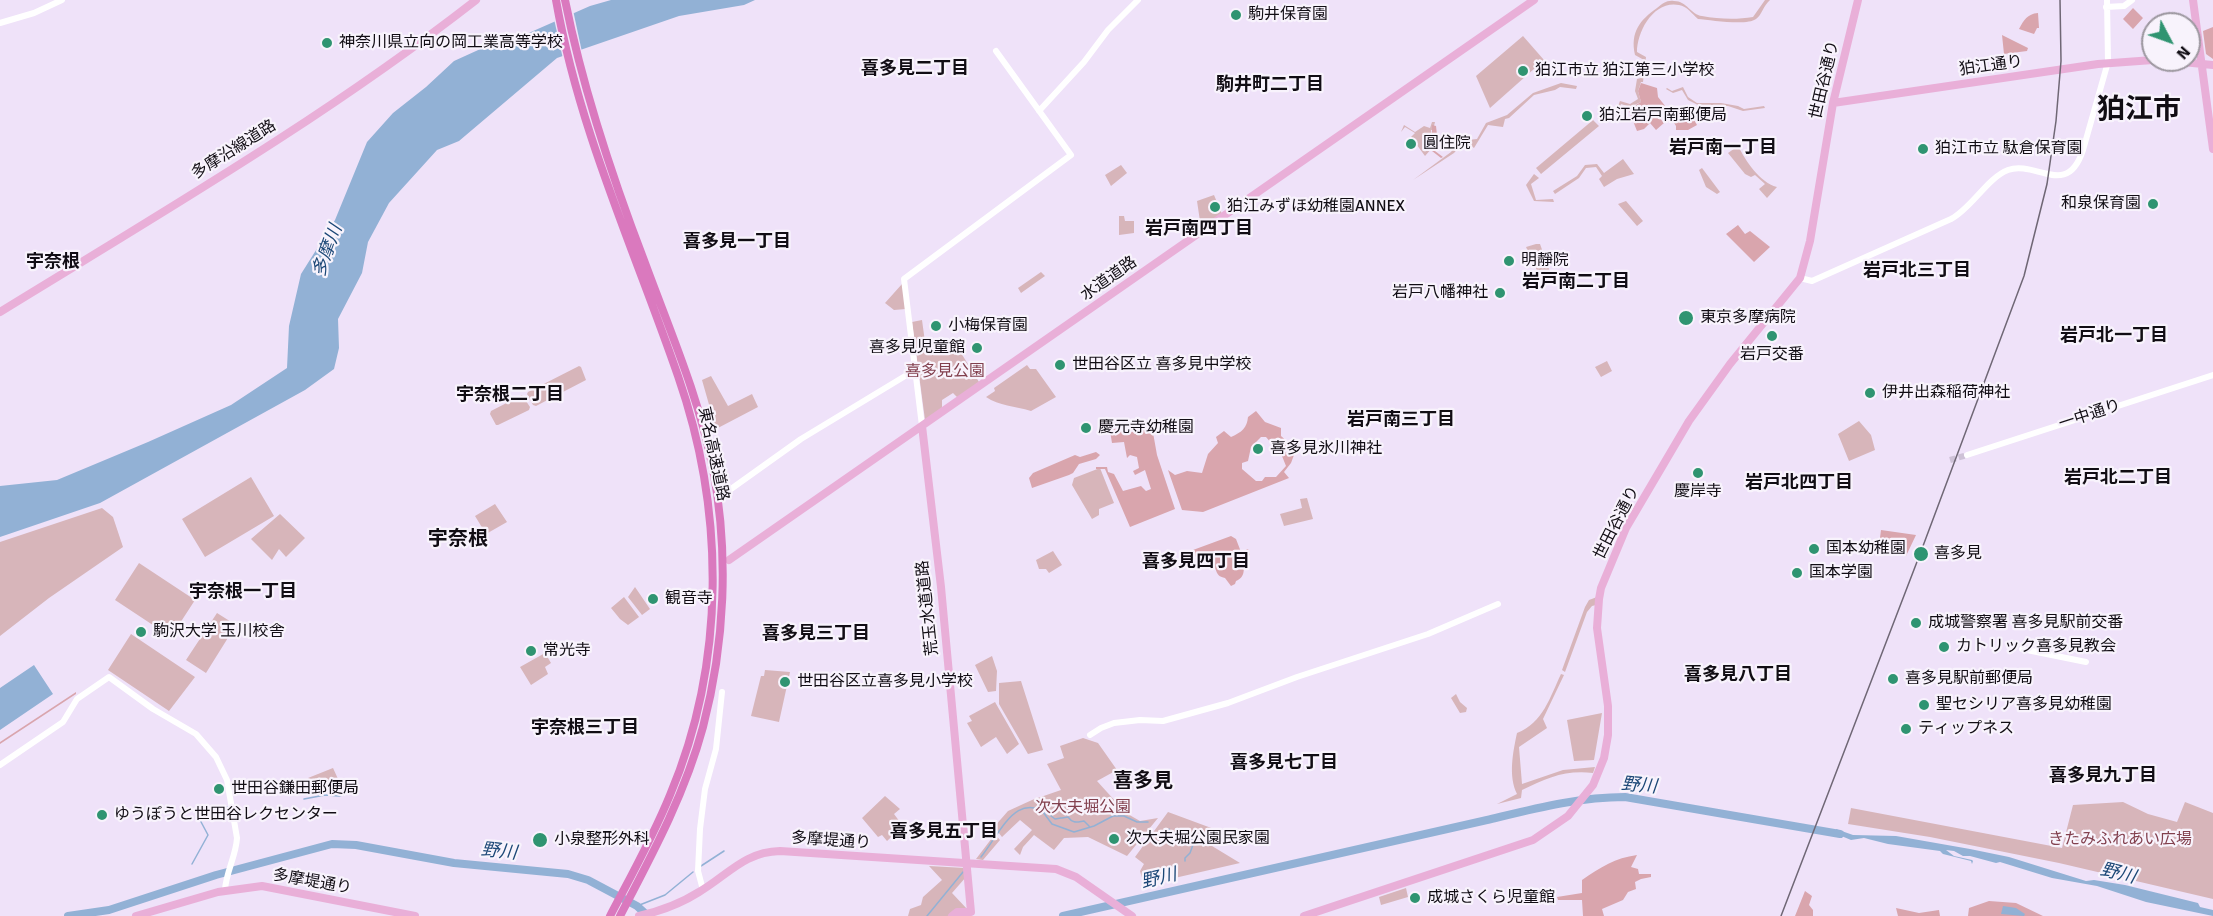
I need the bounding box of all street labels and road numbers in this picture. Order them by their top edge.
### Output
street label: 世田谷通り [1807,39,1843,121]
street label: 狛江通り [1958,52,2024,80]
street label: 多摩沿線道路 [188,116,280,184]
street label: 水道道路 [1077,253,1141,305]
street label: 一中通り [2057,396,2123,434]
street label: 東名高速道路 [694,405,732,503]
street label: 世田谷通り [1590,483,1644,563]
street label: 荒玉水道道路 [913,559,943,657]
street label: 多摩堤通り [790,829,872,853]
street label: 多摩堤通り [271,866,353,898]

